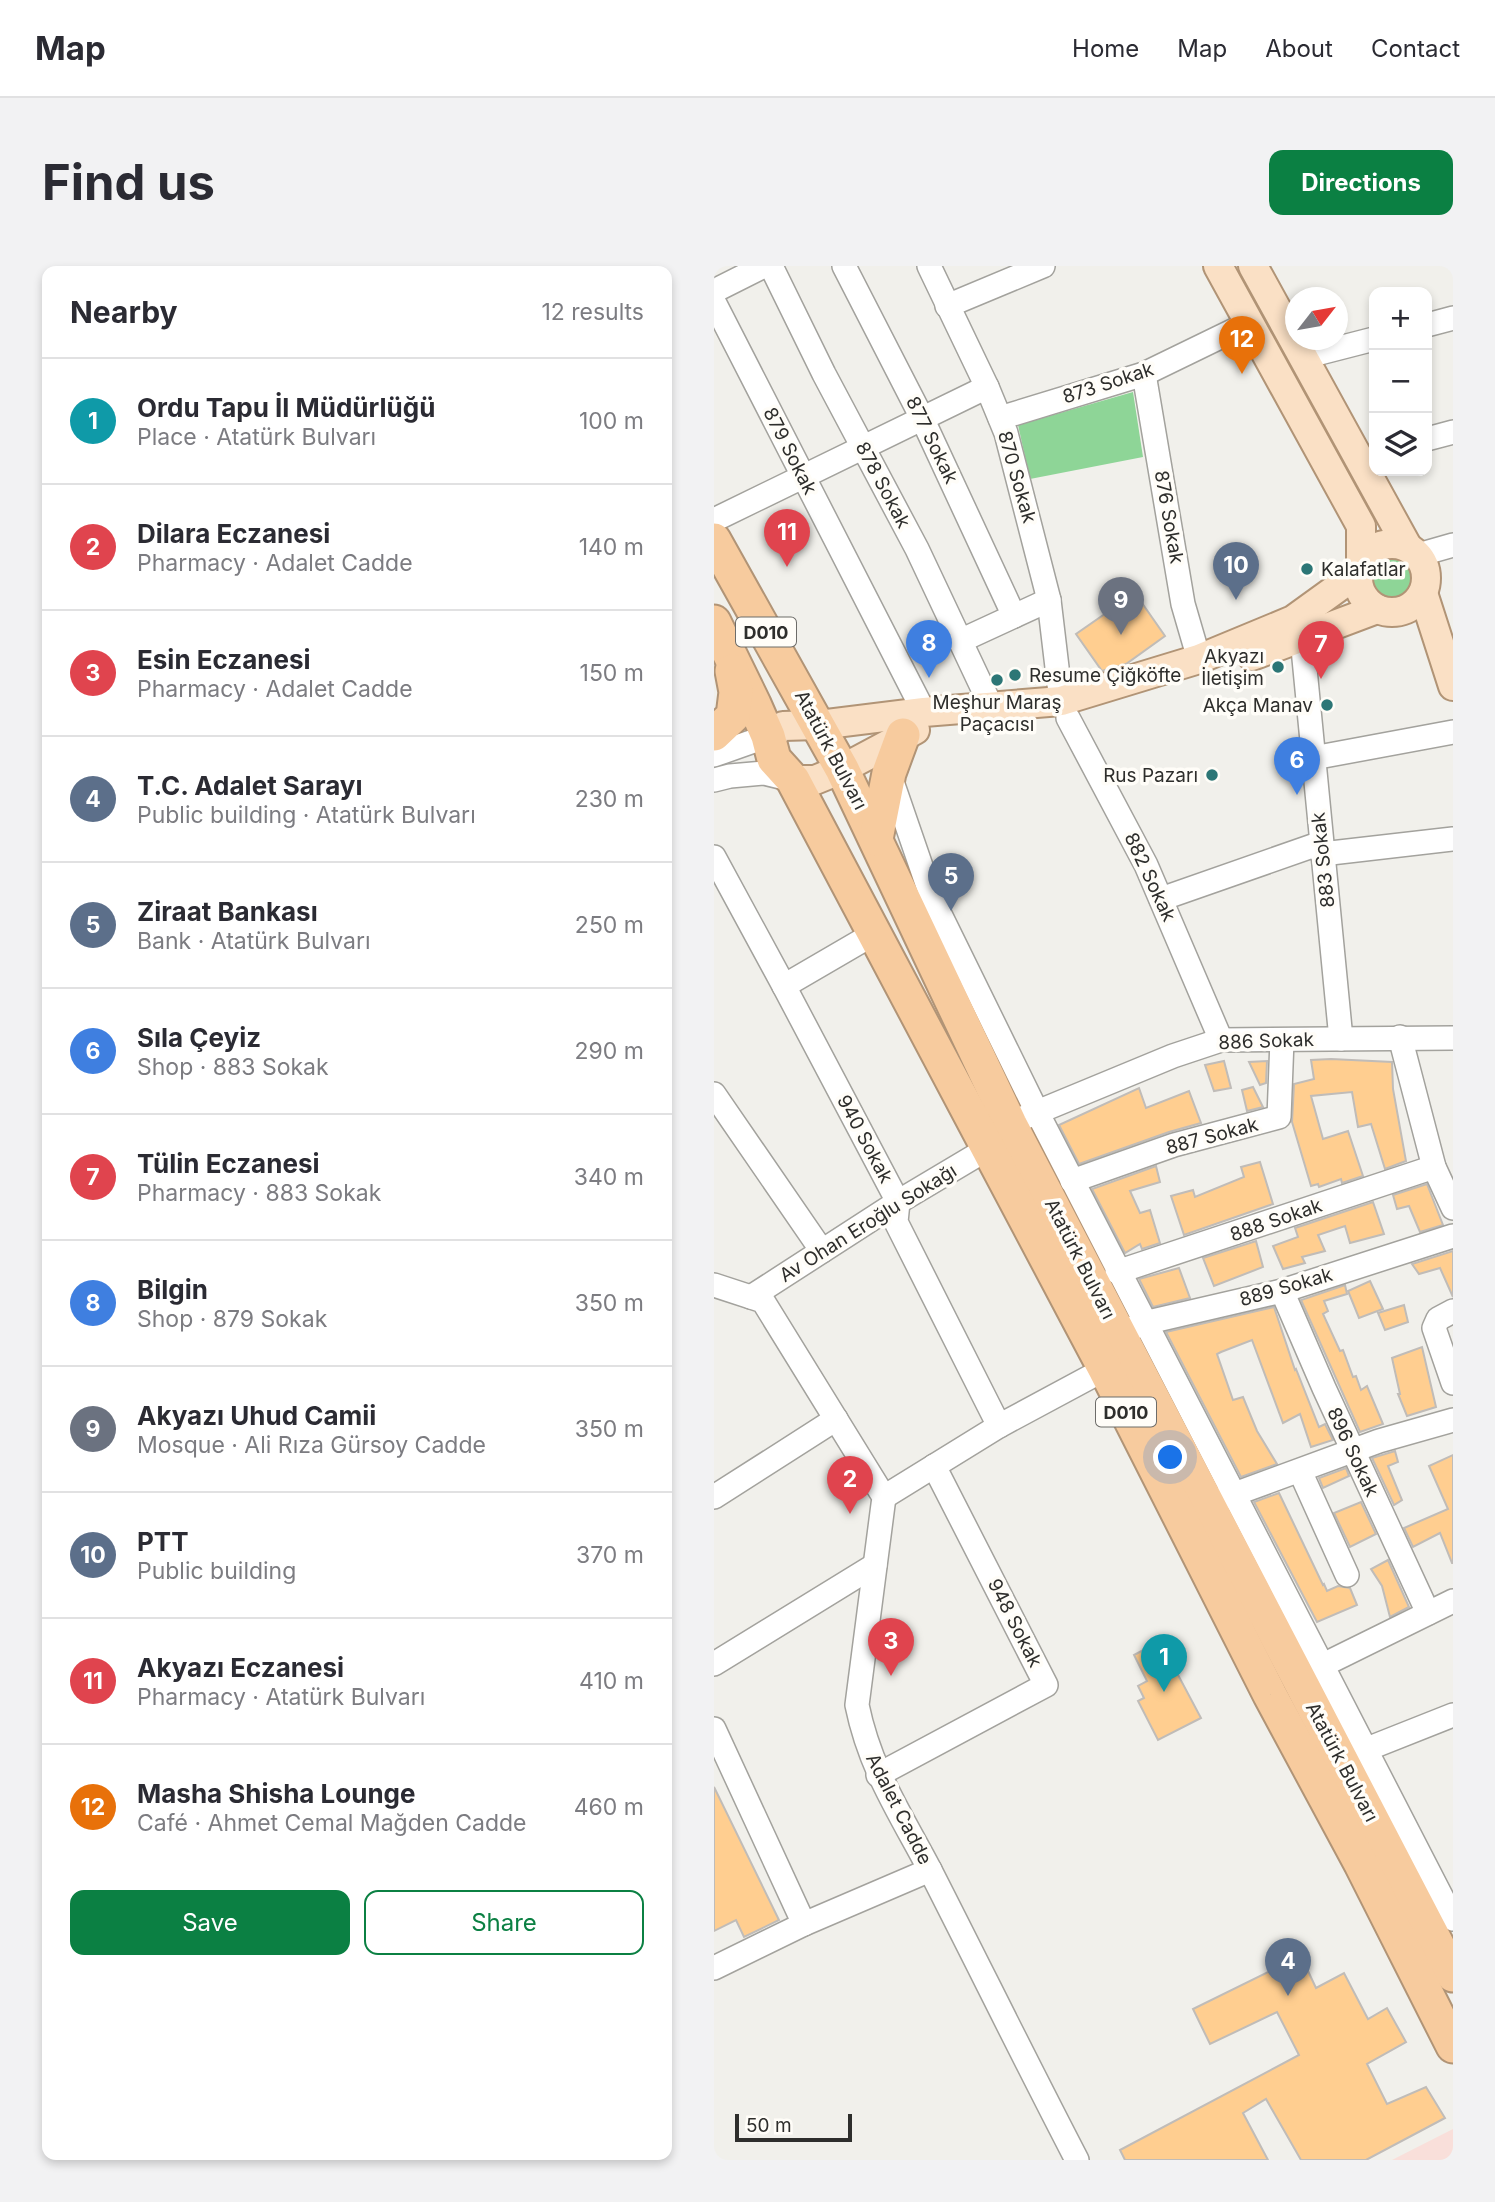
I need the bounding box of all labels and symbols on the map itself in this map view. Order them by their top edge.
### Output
north arrow [1285,287,1348,350]
pin: 12 [1219,316,1265,374]
street label: 873 Sokak [1060,357,1157,409]
street label: 877 Sokak [901,393,963,488]
street label: 879 Sokak [758,404,822,499]
street label: 870 Sokak [993,428,1041,526]
street label: 878 Sokak [851,438,916,533]
street label: 876 Sokak [1149,468,1189,566]
pin: 11 [764,509,810,567]
pin: 10 [1213,542,1259,600]
place label: Kalafatlar [1321,558,1406,581]
marker: Kalafatlar [1299,561,1315,577]
pin: 9 [1098,577,1144,635]
road number: D010 [736,618,796,646]
pin: 8 [906,620,952,678]
pin: 7 [1298,621,1344,679]
place label: Akyazı İletişim [1201,645,1264,690]
marker: Akyazı İletişim [1270,659,1286,675]
place label: Resume Çiğköfte [1029,664,1181,687]
marker: Resume Çiğköfte [1007,667,1023,683]
marker: Meşhur Maraş Paçacısı [989,672,1005,688]
street label: Atatürk Bulvarı [790,686,872,814]
place label: Meşhur Maraş Paçacısı [933,691,1061,736]
place label: Akça Manav [1203,694,1313,717]
marker: Akça Manav [1319,697,1335,713]
pin: 6 [1274,737,1320,795]
place label: Rus Pazarı [1103,764,1198,787]
marker: Rus Pazarı [1204,767,1220,783]
street label: 883 Sokak [1307,811,1339,909]
street label: 882 Sokak [1119,829,1181,926]
pin: 5 [928,853,974,911]
street label: 886 Sokak [1218,1028,1315,1054]
street label: 940 Sokak [832,1091,898,1188]
street label: 887 Sokak [1163,1112,1261,1159]
street label: Av Ohan Eroğlu Sokağı [775,1159,961,1287]
street label: 888 Sokak [1227,1193,1326,1246]
street label: Atatürk Bulvarı [1040,1195,1120,1323]
street label: 889 Sokak [1237,1263,1336,1311]
road number: D010 [1096,1398,1156,1427]
street label: 896 Sokak [1322,1404,1384,1501]
your location [1153,1440,1187,1474]
pin: 2 [827,1456,873,1514]
street label: 948 Sokak [983,1575,1047,1672]
pin: 3 [868,1618,914,1676]
pin: 1 [1141,1634,1187,1692]
street label: Atatürk Bulvarı [1301,1698,1383,1826]
street label: Adalet Cadde [861,1750,937,1868]
pin: 4 [1265,1938,1311,1996]
scale bar [735,2111,852,2143]

